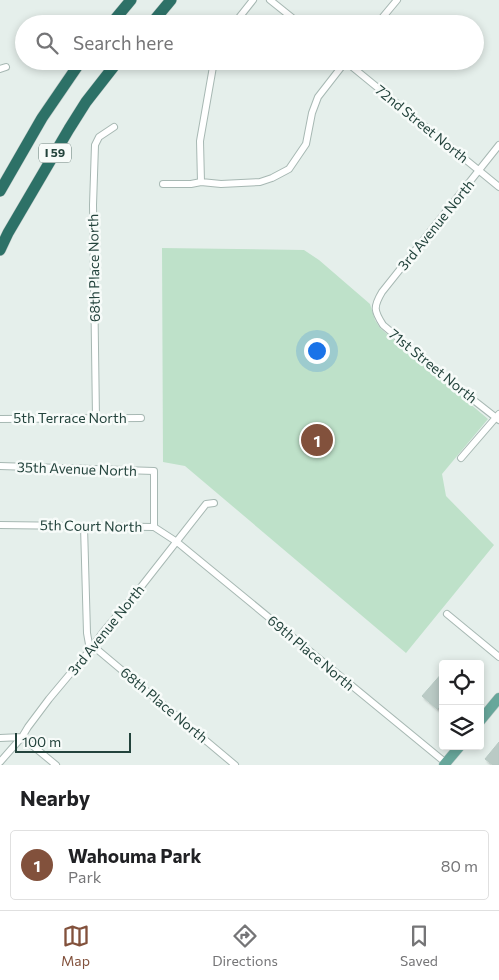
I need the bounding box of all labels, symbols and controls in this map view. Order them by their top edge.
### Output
search box [15,15,484,70]
icon: search [33,29,61,57]
text: Search here [73,31,173,54]
street label: 72nd Street North [372,81,472,166]
road number: I 59 [39,144,71,162]
street label: 3rd Avenue North [394,176,477,273]
street label: 68th Place North [84,214,103,322]
street label: 71st Street North [386,325,481,406]
your location [304,338,330,364]
street label: 5th Terrace North [13,409,127,426]
pin: 1 [301,421,333,459]
street label: 35th Avenue North [17,458,137,479]
street label: 5th Court North [40,516,142,535]
street label: 3rd Avenue North [64,581,147,678]
street label: 69th Place North [264,611,358,694]
map controls [439,660,484,750]
button: locate [439,660,484,705]
street label: 68th Place North [117,663,211,746]
button: layers [439,705,484,750]
scale bar [15,730,131,753]
text: 100 m [22,733,61,750]
text: Nearby [20,785,90,810]
text: Wahouma Park [68,844,201,867]
text: 1 [33,856,41,875]
text: 80 m [441,856,478,875]
text: Park [68,867,101,886]
tab: Map [61,922,90,969]
tab: Directions [212,922,278,969]
tab: Saved [400,922,438,969]

